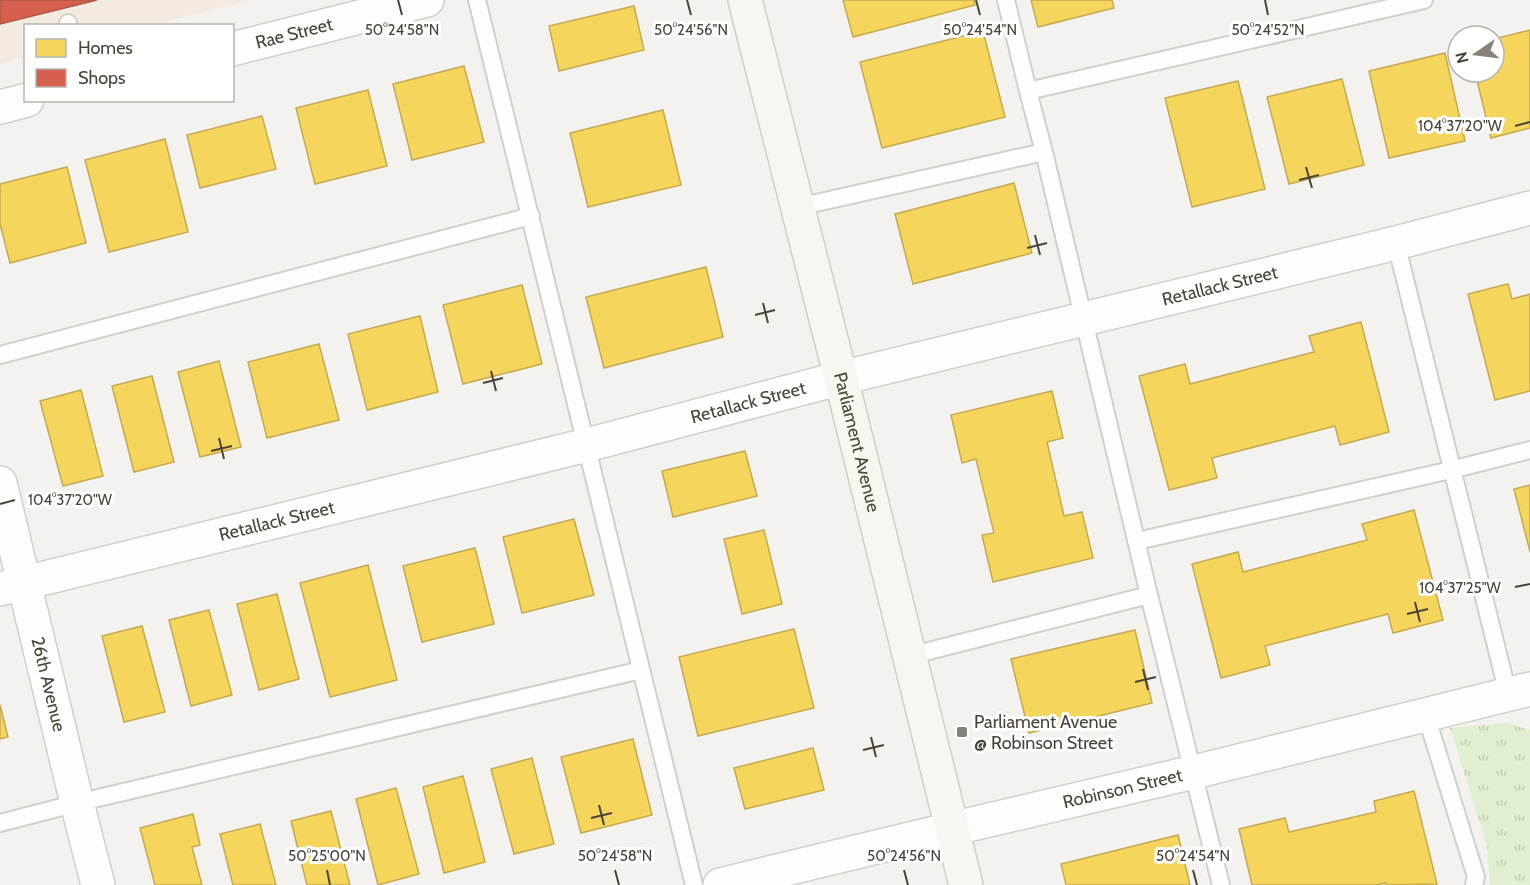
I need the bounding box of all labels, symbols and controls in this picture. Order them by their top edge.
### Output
street label: Rae Street [253,13,335,54]
text: 50°24'58"N [365,21,439,39]
text: 50°24'56"N [654,21,728,39]
text: 50°24'54"N [943,21,1017,39]
text: 50°24'52"N [1231,21,1305,39]
legend [24,24,234,102]
north arrow [1446,24,1506,84]
text: Homes [78,37,133,59]
text: N [1451,50,1473,65]
text: Shops [78,67,126,89]
text: 104°37'20"W [1418,117,1503,135]
street label: Retallack Street [1160,261,1280,311]
street label: Parliament Avenue [829,370,885,514]
street label: Retallack Street [688,377,808,428]
text: 104°37'20"W [28,491,113,509]
street label: Retallack Street [217,496,337,546]
text: 104°37'25"W [1419,579,1502,597]
street label: 26th Avenue [26,635,70,734]
place label: Parliament Avenue @ Robinson Street [974,711,1117,754]
marker: Parliament Avenue @ Robinson Street [955,725,969,739]
street label: Robinson Street [1061,764,1185,813]
text: 50°25'00"N [288,847,366,865]
text: 50°24'58"N [578,847,652,865]
text: 50°24'56"N [867,847,941,865]
text: 50°24'54"N [1156,847,1230,865]

